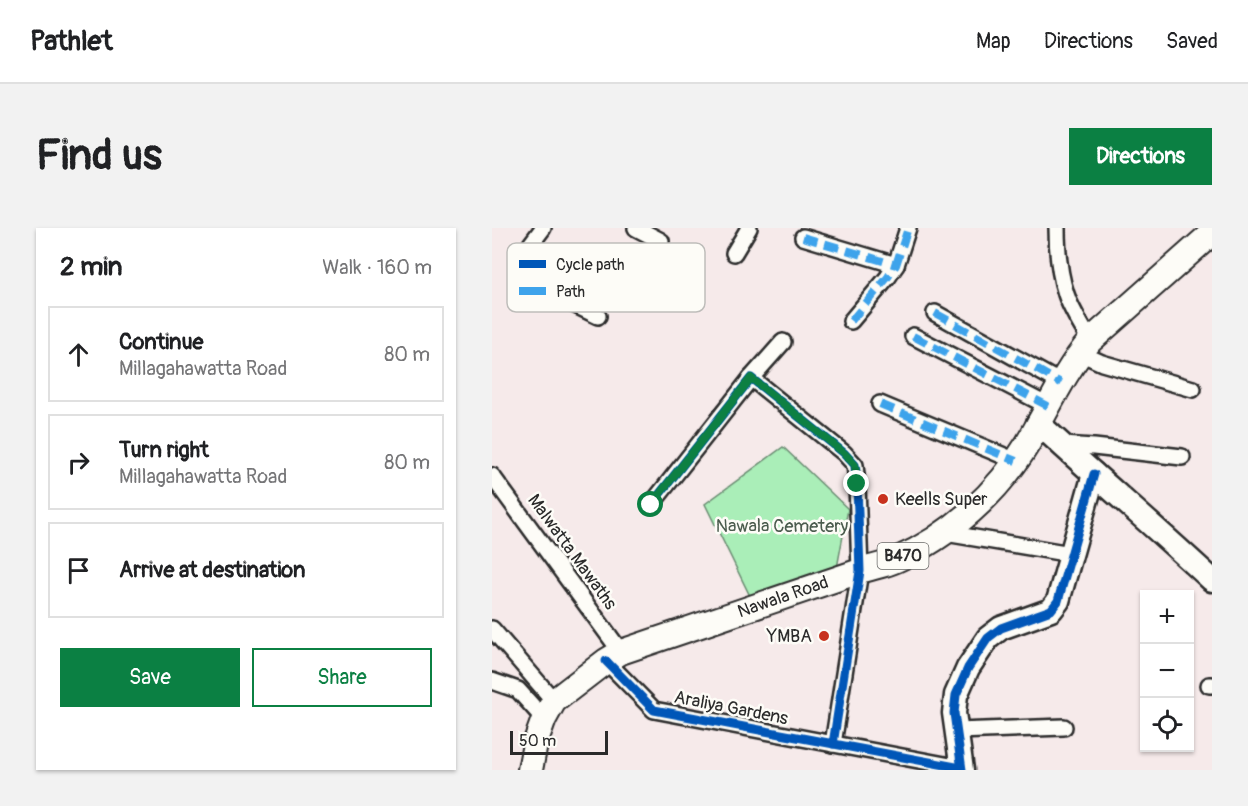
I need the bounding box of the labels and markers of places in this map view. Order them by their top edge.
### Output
place label: Keells Super [895,488,988,511]
marker: Keells Super [876,492,890,506]
place label: YMBA [766,625,812,648]
marker: YMBA [817,629,831,643]

